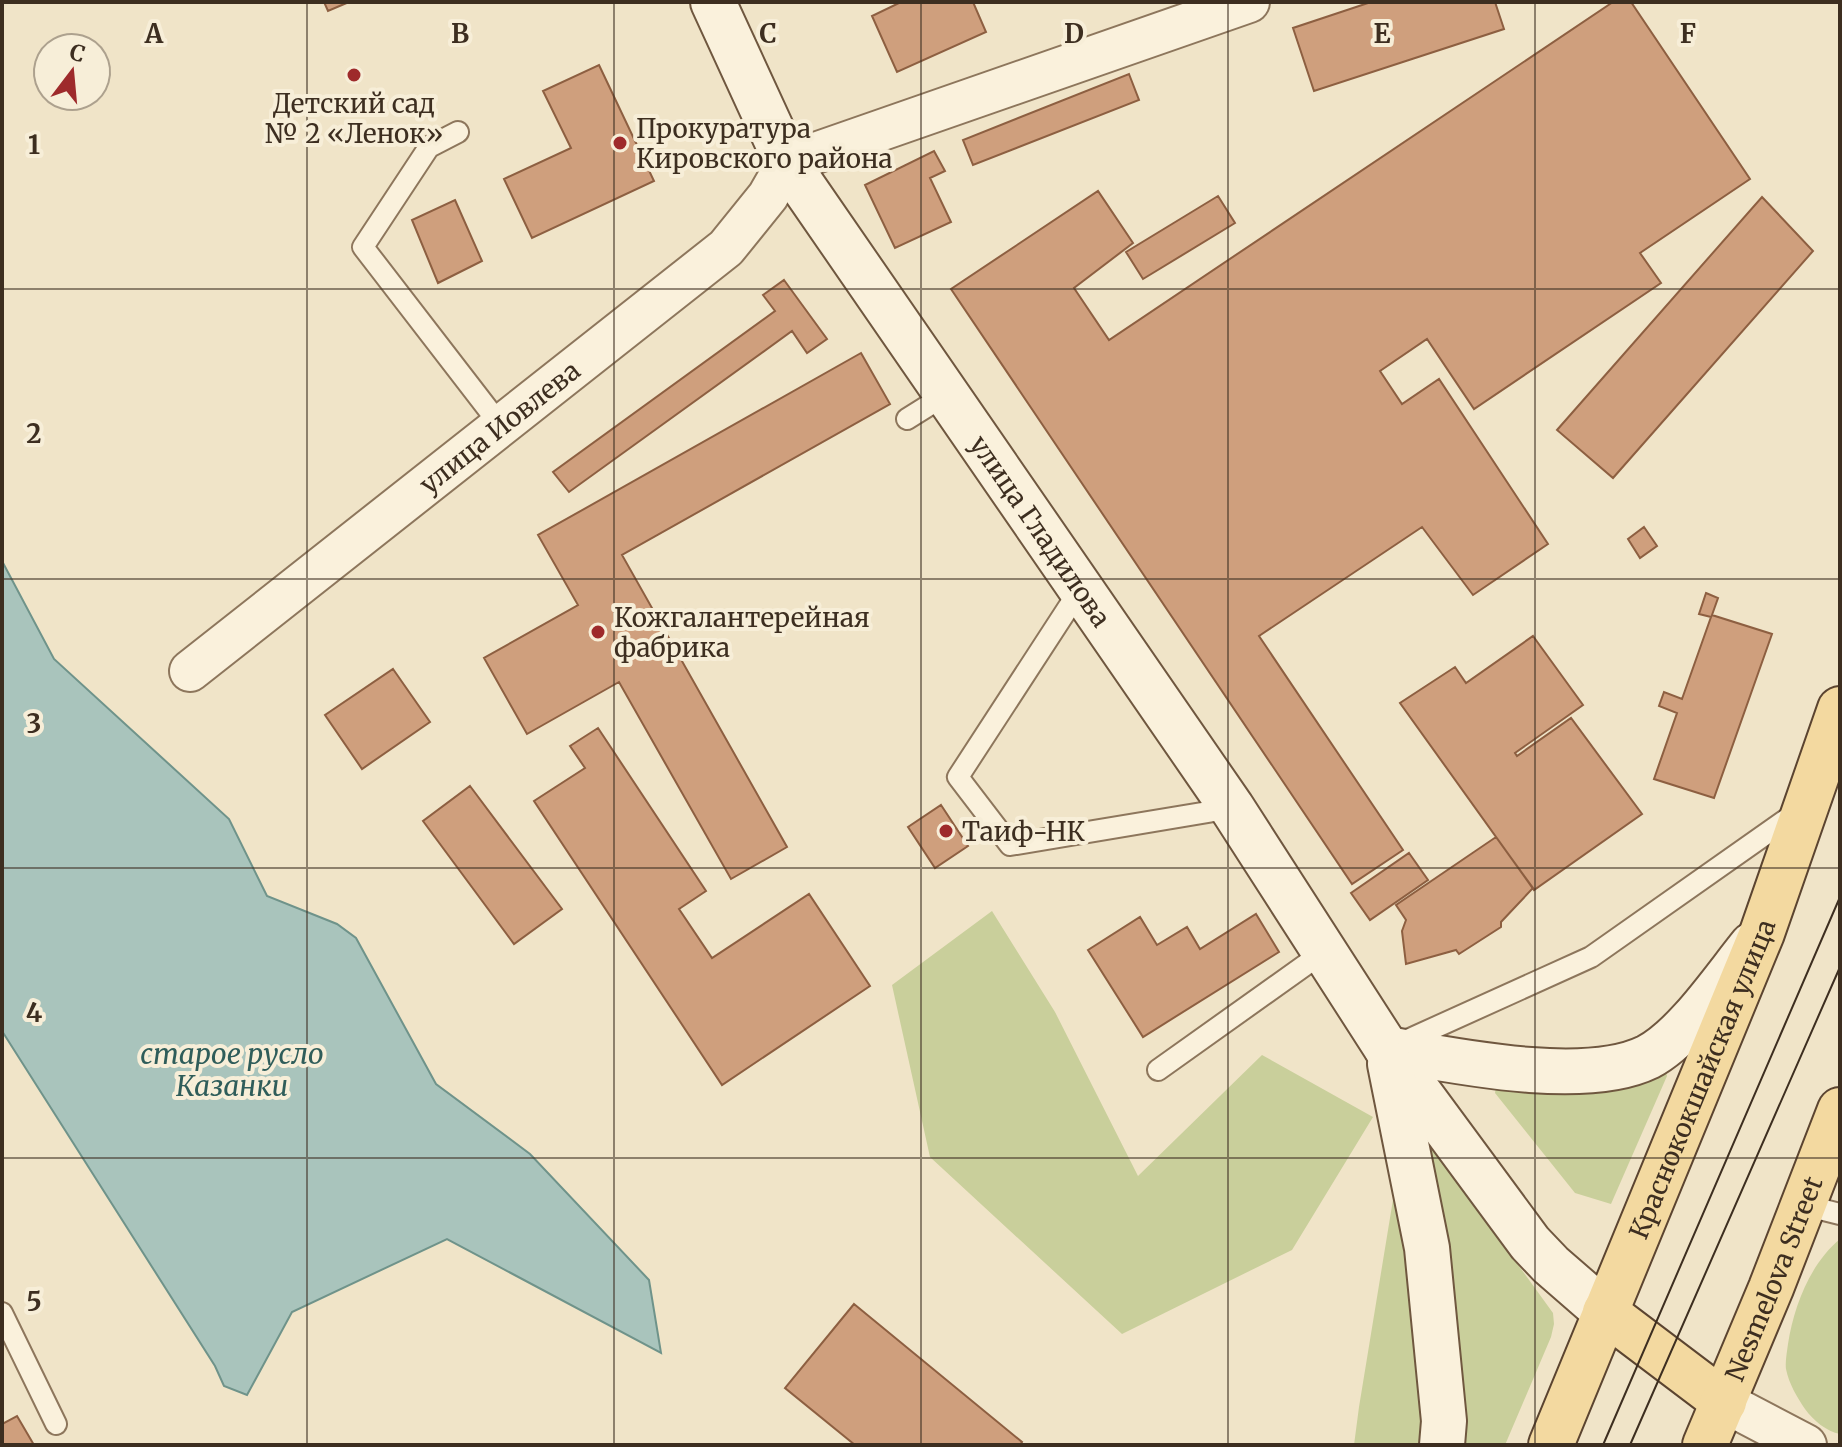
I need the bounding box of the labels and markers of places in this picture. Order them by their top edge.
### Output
marker: Детский сад № 2 «Ленок» [345,66,363,84]
place label: Детский сад № 2 «Ленок» [265,87,443,150]
place label: Прокуратура Кировского района [636,112,893,175]
marker: Прокуратура Кировского района [611,134,629,152]
place label: Кожгалантерейная фабрика [614,601,870,664]
marker: Кожгалантерейная фабрика [589,623,607,641]
place label: Таиф-НК [962,815,1086,848]
marker: Таиф-НК [937,822,955,840]

